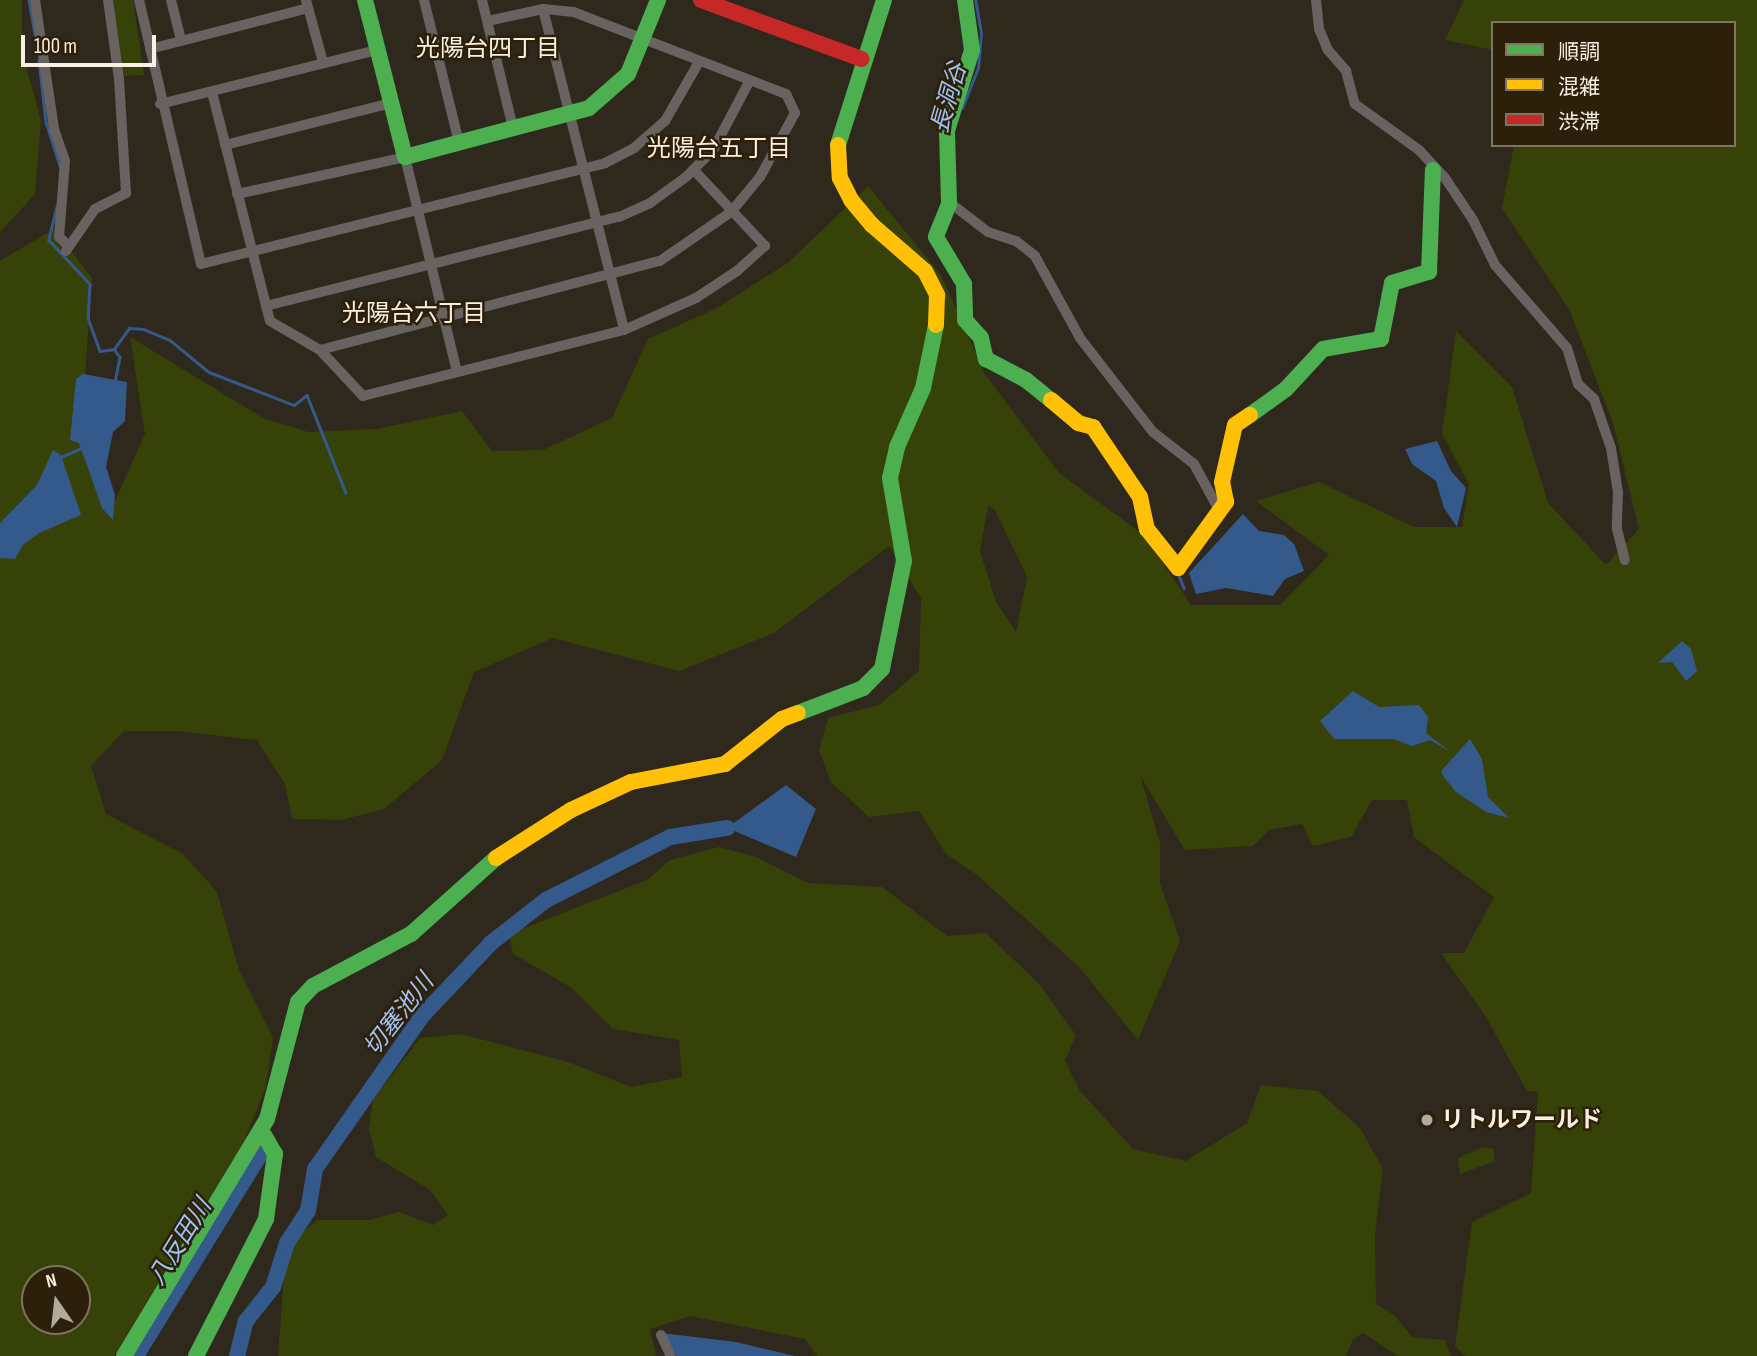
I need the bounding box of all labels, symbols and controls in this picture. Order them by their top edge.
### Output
scale bar [24,21,159,65]
legend [1491,21,1736,147]
text: 100 m [34,34,77,59]
district label: 光陽台四丁目 [416,35,560,63]
text: 順調 [1558,40,1600,65]
water label: 長洞谷 [925,59,973,137]
text: 混雑 [1558,75,1600,100]
text: 渋滞 [1558,110,1600,135]
district label: 光陽台五丁目 [647,135,791,163]
district label: 光陽台六丁目 [342,300,486,328]
water label: 切塞池川 [358,968,440,1062]
place label: リトルワールド [1441,1106,1602,1134]
marker: リトルワールド [1419,1112,1435,1128]
water label: 八反田川 [142,1194,218,1290]
north arrow [21,1265,91,1335]
text: N [44,1269,59,1293]

